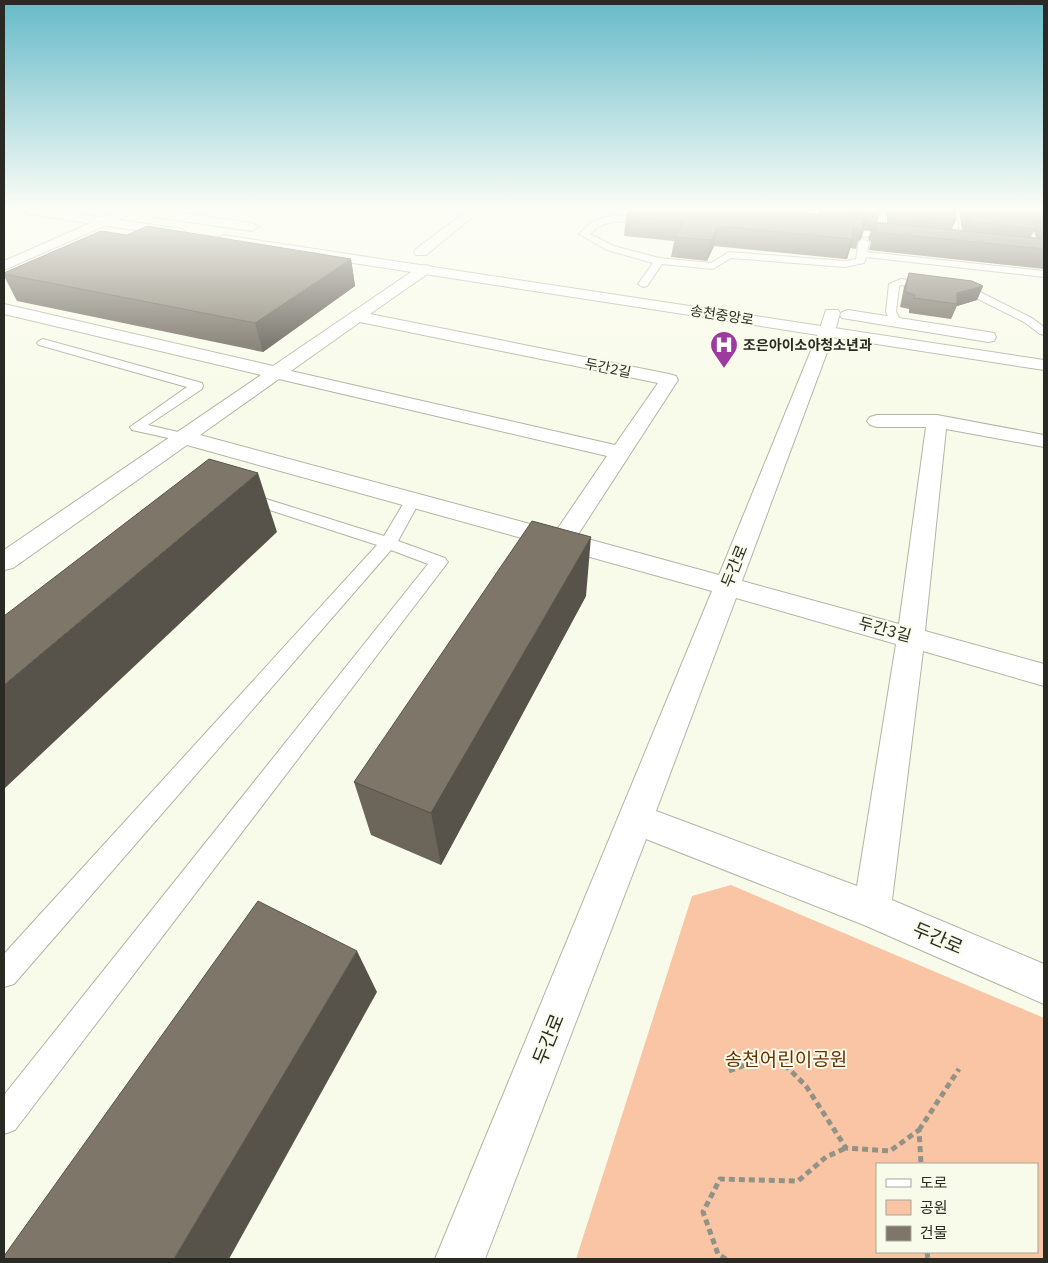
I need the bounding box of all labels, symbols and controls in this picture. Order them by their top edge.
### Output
street label: 송천중앙로 [689,301,755,329]
hospital icon: 조은아이소아청소년과 [709,330,739,369]
place label: 조은아이소아청소년과 [743,336,872,354]
street label: 두간2길 [583,354,633,382]
street label: 두간로 [716,542,752,590]
street label: 두간3길 [856,612,914,646]
street label: 두간로 [909,917,967,959]
street label: 두간로 [527,1010,569,1068]
park label: 송천어린이공원 [725,1047,847,1071]
legend [876,1163,1038,1253]
text: 도로 [920,1173,948,1192]
text: 공원 [920,1198,948,1217]
text: 건물 [920,1223,948,1242]

